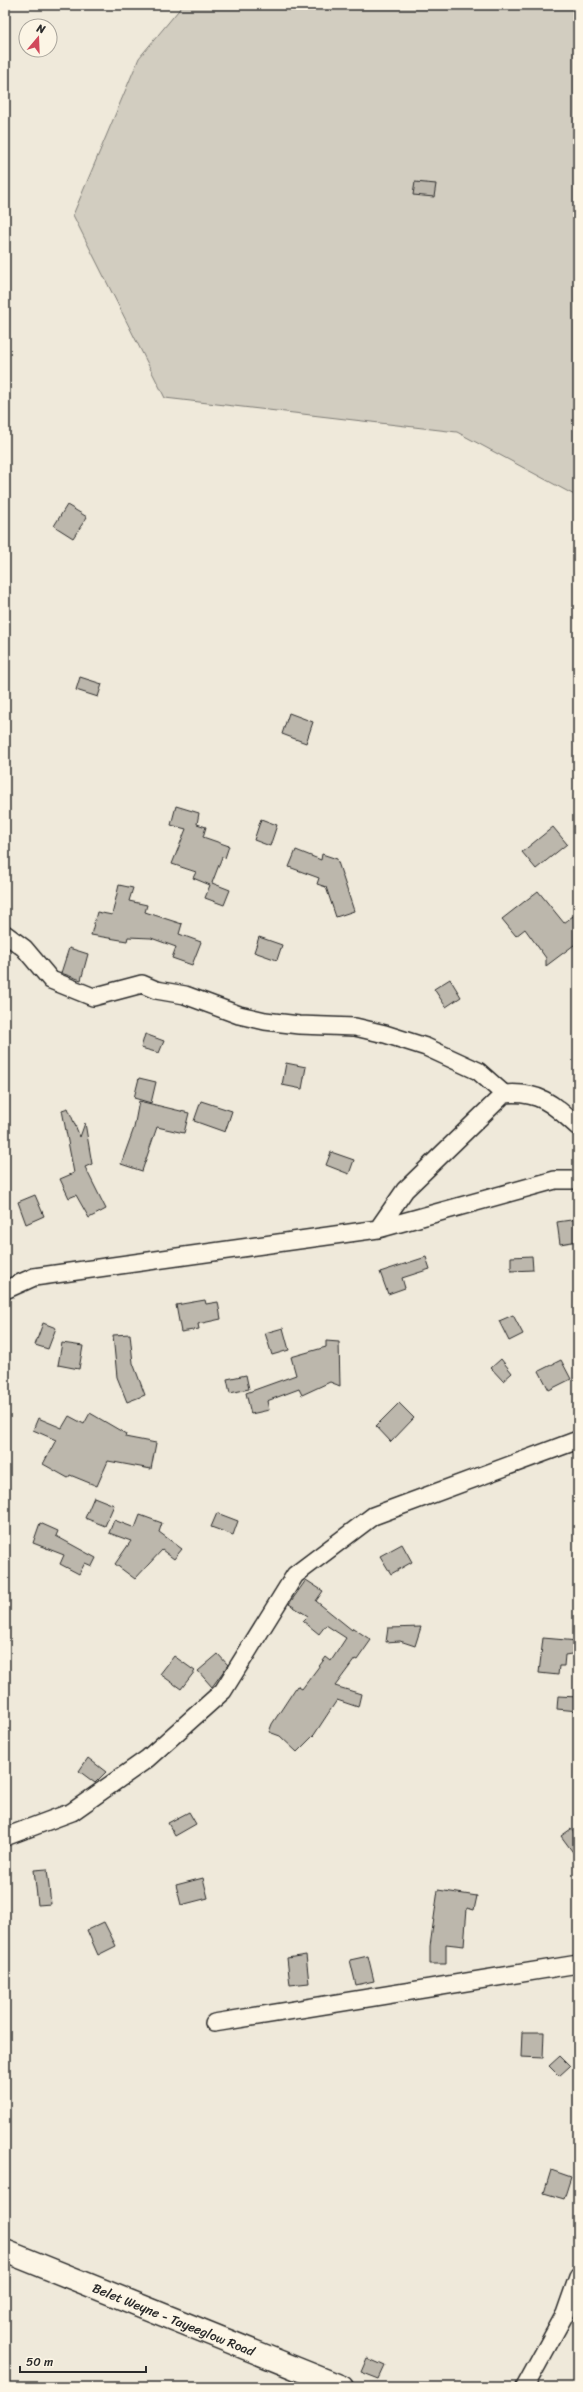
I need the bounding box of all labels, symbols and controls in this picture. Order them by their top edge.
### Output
north arrow [18,18,58,58]
text: N [33,18,48,39]
street label: Belet Weyne - Tayeeglow Road [89,2276,260,2363]
scale bar [20,2348,146,2374]
text: 50 m [26,2351,53,2373]

